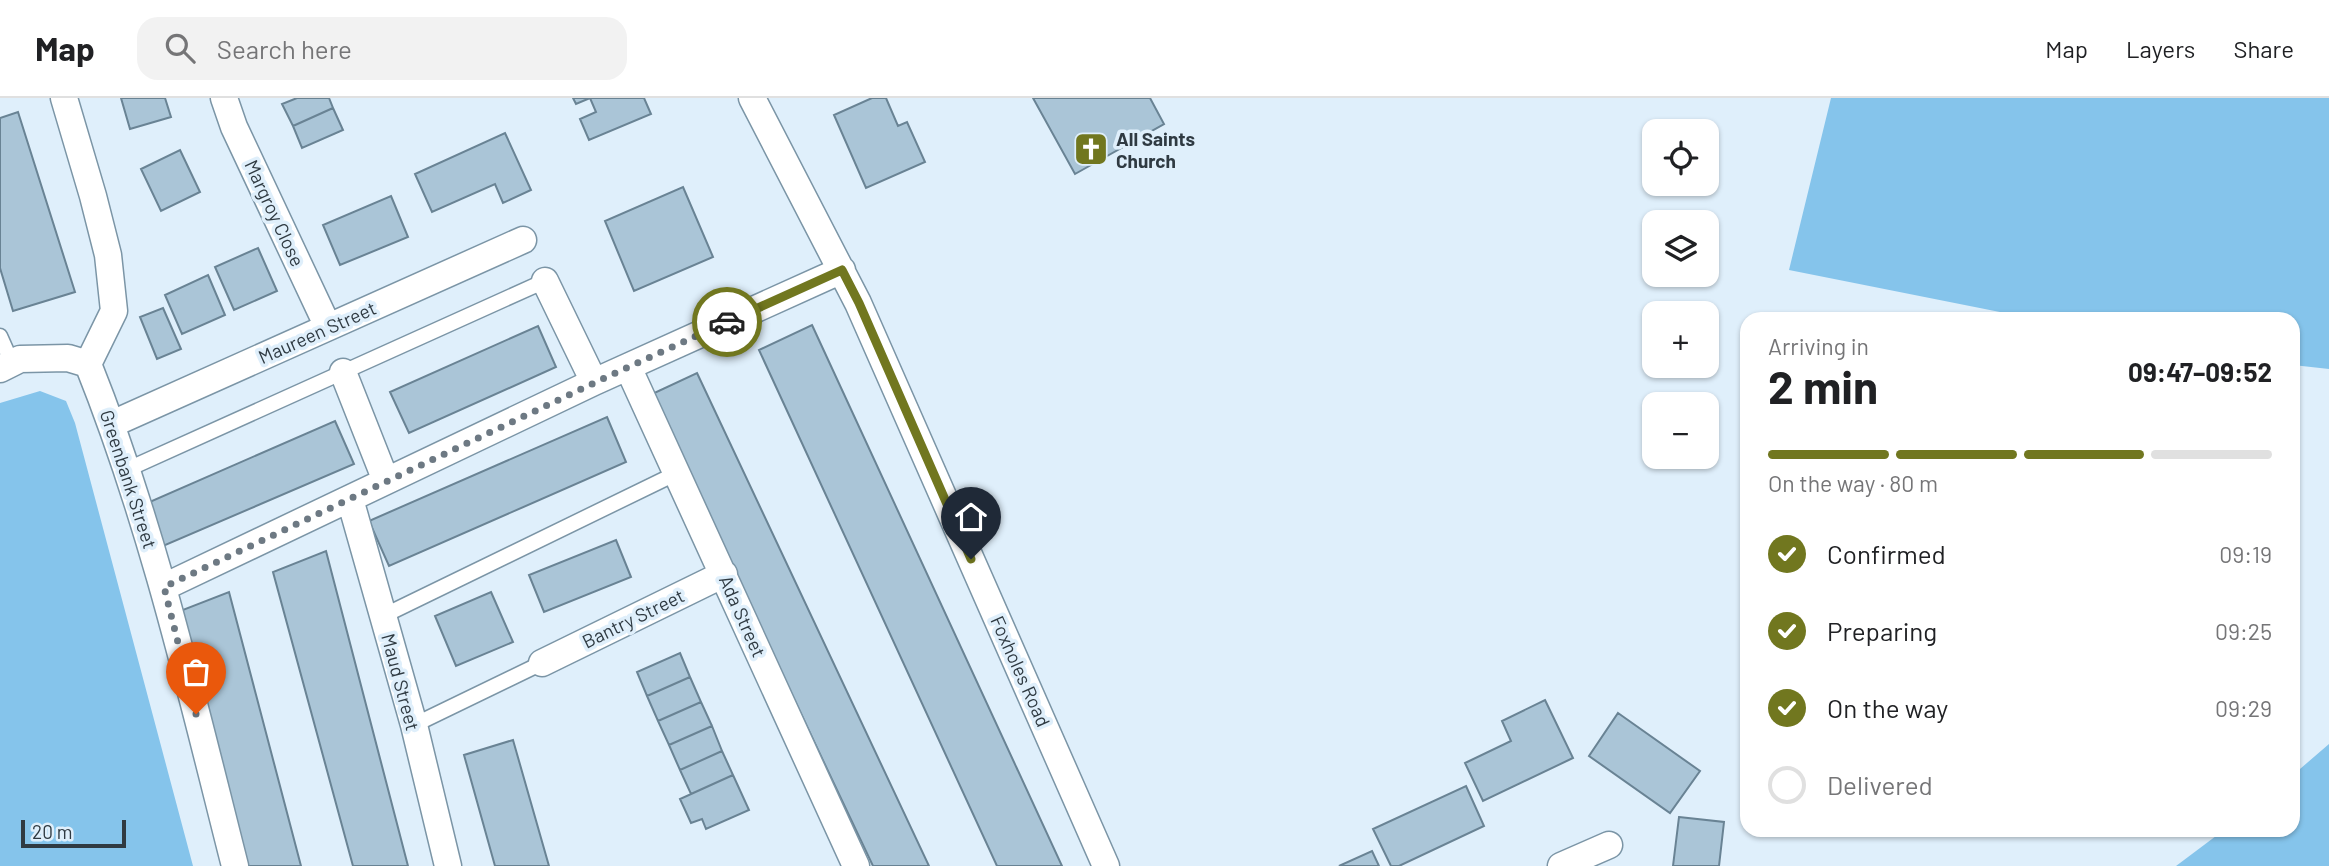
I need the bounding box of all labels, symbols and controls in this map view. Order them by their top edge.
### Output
search box [137,17,627,80]
text: Map [35,28,95,68]
icon: search [161,29,199,67]
text: Search here [217,33,352,64]
text: Map [2045,34,2088,63]
text: Layers [2126,34,2195,63]
text: Share [2233,34,2294,63]
map controls [1642,119,1719,469]
button: locate [1642,119,1719,196]
place label: All Saints Church [1116,127,1195,172]
church icon: All Saints Church [1072,130,1110,168]
street label: Margroy Close [240,156,310,270]
button: layers [1642,210,1719,287]
courier [692,287,762,357]
street label: Maureen Street [255,296,379,368]
button: + [1642,301,1719,378]
icon: car [708,303,746,341]
text: Arriving in [1768,332,1869,360]
text: 09:47–09:52 [2128,356,2272,387]
text: 2 min [1768,358,1878,413]
button: − [1642,392,1719,469]
street label: Greenbank Street [96,407,162,551]
text: On the way · 80 m [1768,469,1938,497]
pin [941,487,1001,559]
icon: home [952,498,990,536]
icon: check [1768,535,1806,573]
text: Confirmed [1827,538,1946,569]
text: 09:19 [2219,540,2272,568]
street label: Ada Street [715,572,771,660]
street label: Bantry Street [578,583,688,653]
street label: Foxholes Road [986,612,1056,730]
icon: check [1768,612,1806,650]
text: Preparing [1827,615,1937,646]
text: 09:25 [2215,617,2272,645]
street label: Maud Street [377,631,425,733]
pin [166,642,226,714]
icon: bag [177,653,215,691]
icon: check [1768,689,1806,727]
text: On the way [1827,692,1948,723]
text: 09:29 [2215,694,2272,722]
text: Delivered [1827,769,1933,800]
scale bar [21,817,126,849]
text: 20 m [32,820,72,843]

